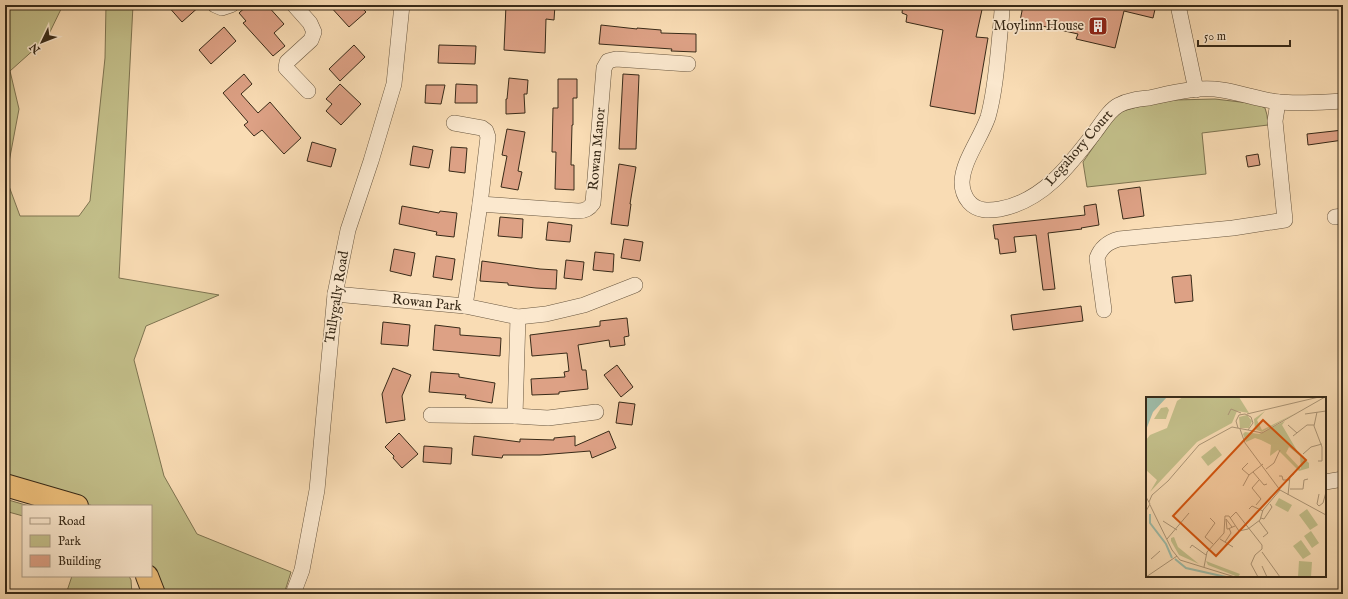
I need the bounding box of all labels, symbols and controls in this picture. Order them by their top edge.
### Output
building icon: Moylinn House [1087,15,1109,37]
place label: Moylinn House [993,17,1085,35]
north arrow [22,22,62,62]
scale bar [1198,22,1290,48]
text: 50 m [1204,29,1226,44]
text: N [27,40,44,57]
street label: Legahory Court [1041,106,1117,190]
street label: Rowan Manor [584,107,610,191]
street label: Tullygally Road [321,249,353,344]
street label: Rowan Park [391,290,463,316]
inset map [1146,397,1326,577]
legend [22,505,152,577]
text: Road [58,514,86,529]
text: Park [58,534,81,549]
text: Building [58,554,102,569]

